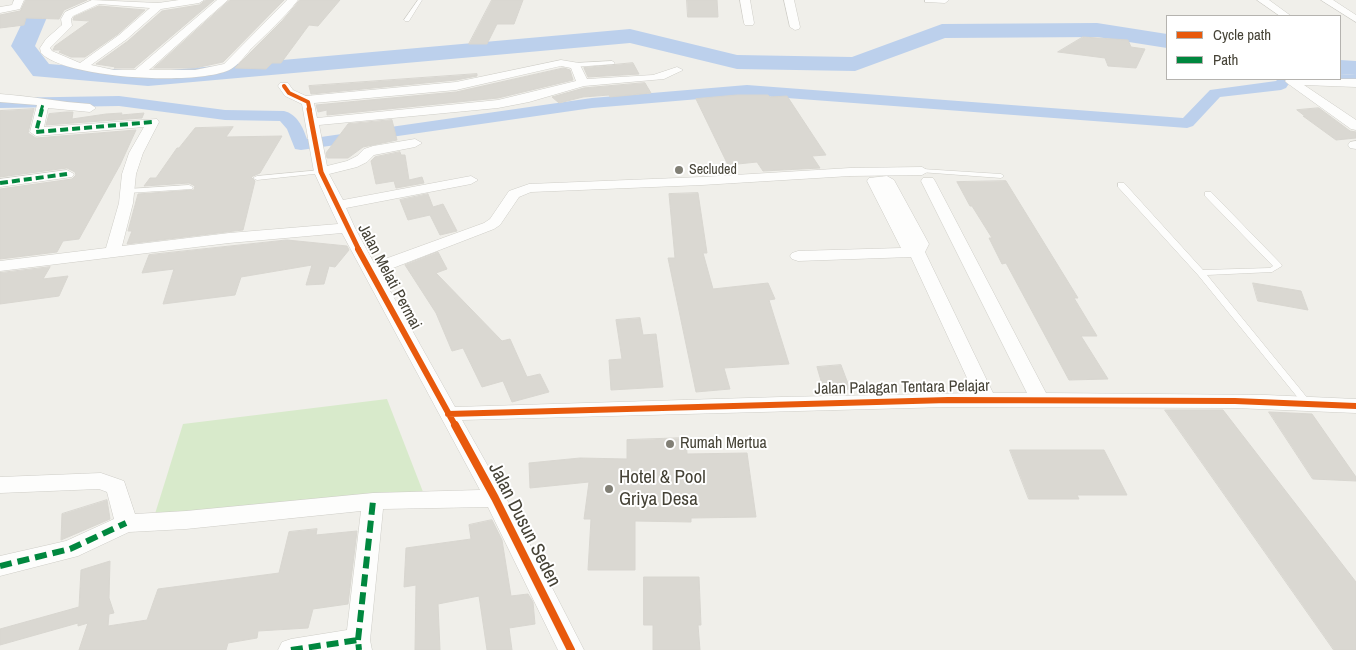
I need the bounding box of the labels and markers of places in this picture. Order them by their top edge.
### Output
place label: Secluded [689,162,737,178]
marker: Secluded [673,164,685,176]
place label: Rumah Mertua [680,434,767,454]
marker: Rumah Mertua [664,438,676,450]
place label: Hotel & Pool Griya Desa [619,467,706,511]
marker: Hotel & Pool Griya Desa [603,483,615,495]

